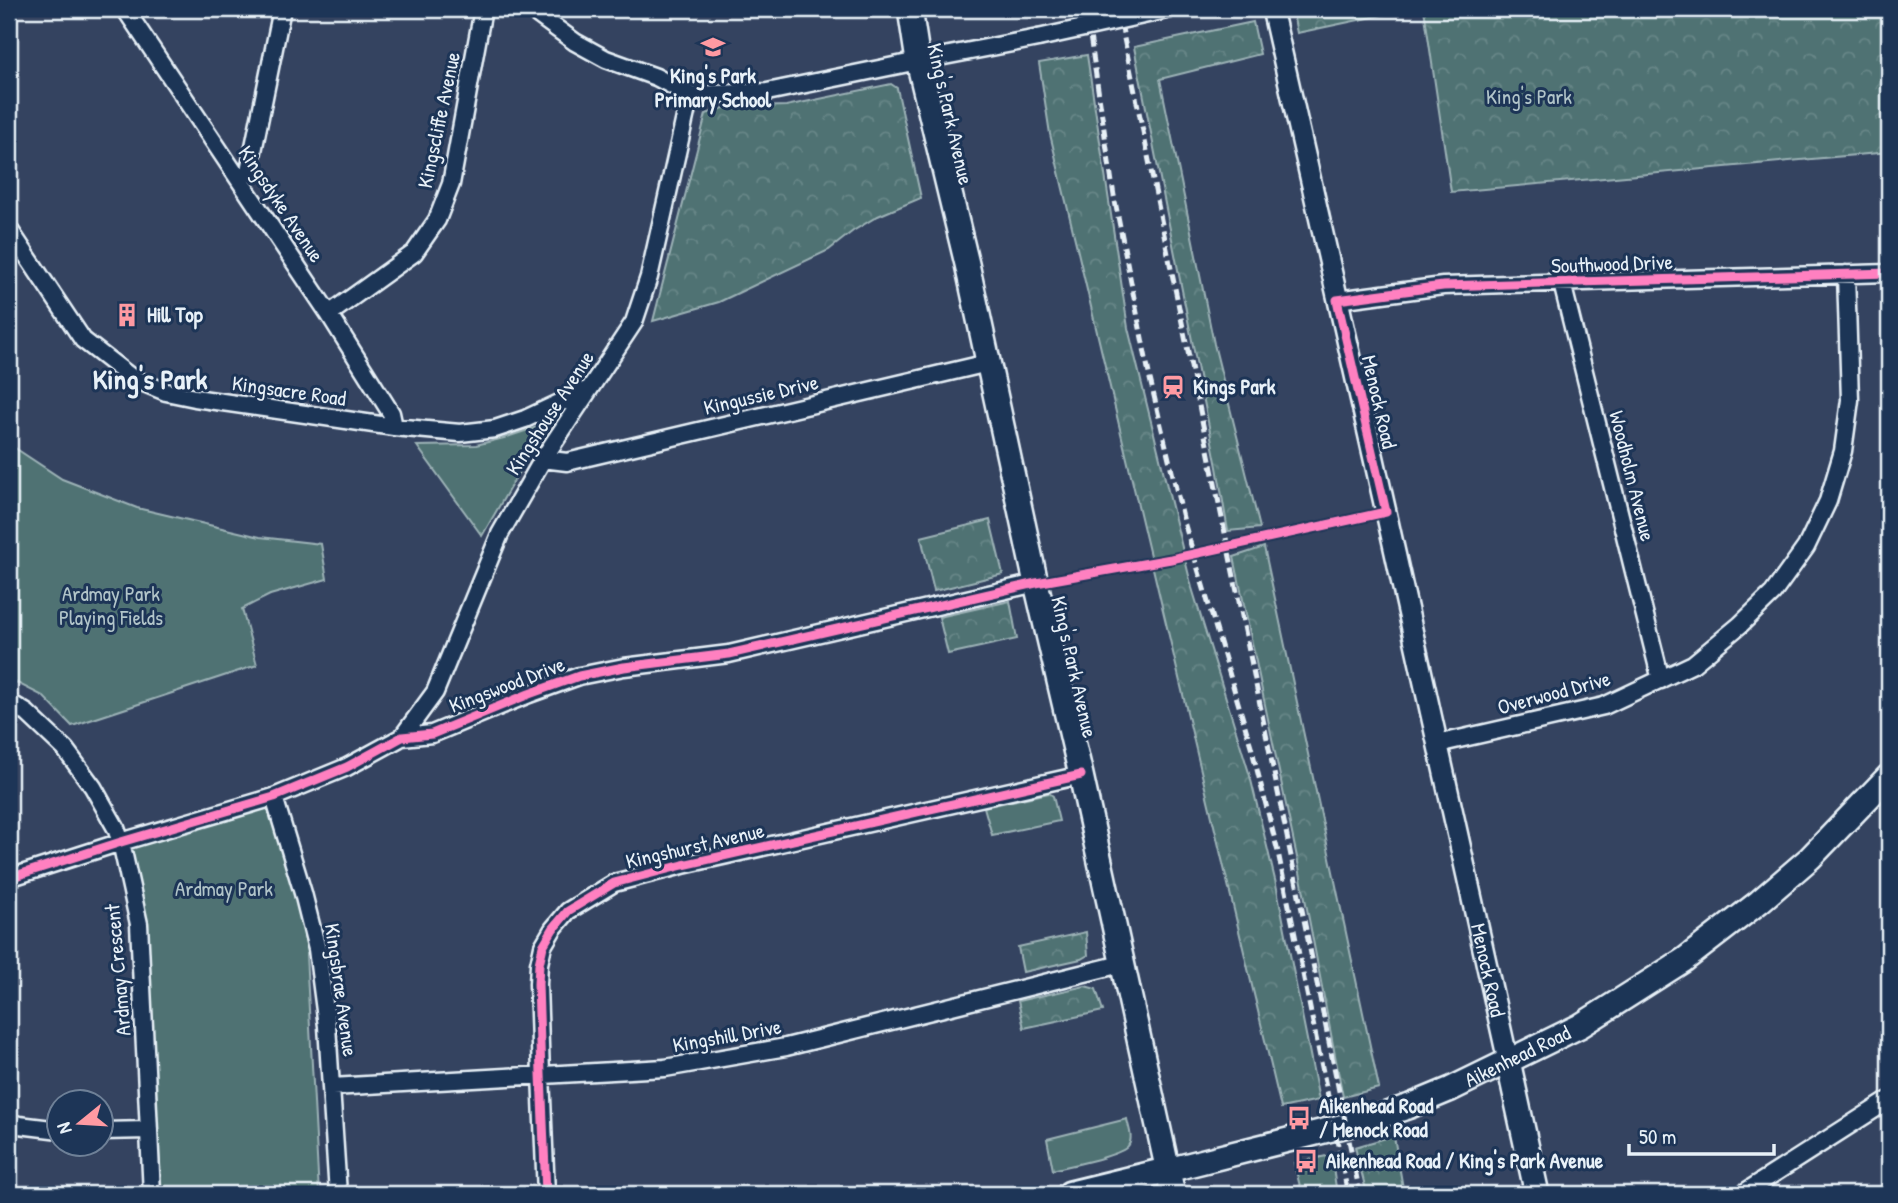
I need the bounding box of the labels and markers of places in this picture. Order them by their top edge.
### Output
school or university icon: King's Park Primary School [699,33,727,61]
place label: King's Park Primary School [655,61,772,115]
place label: Hill Top [147,300,204,330]
building icon: Hill Top [113,301,141,329]
place label: Kings Park [1193,372,1276,402]
station icon: Kings Park [1159,373,1187,401]
place label: Aikenhead Road / Menock Road [1319,1091,1434,1144]
bus stop icon: Aikenhead Road / Menock Road [1285,1104,1313,1132]
place label: Aikenhead Road / King's Park Avenue [1326,1146,1604,1176]
bus stop icon: Aikenhead Road / King's Park Avenue [1292,1147,1320,1175]

